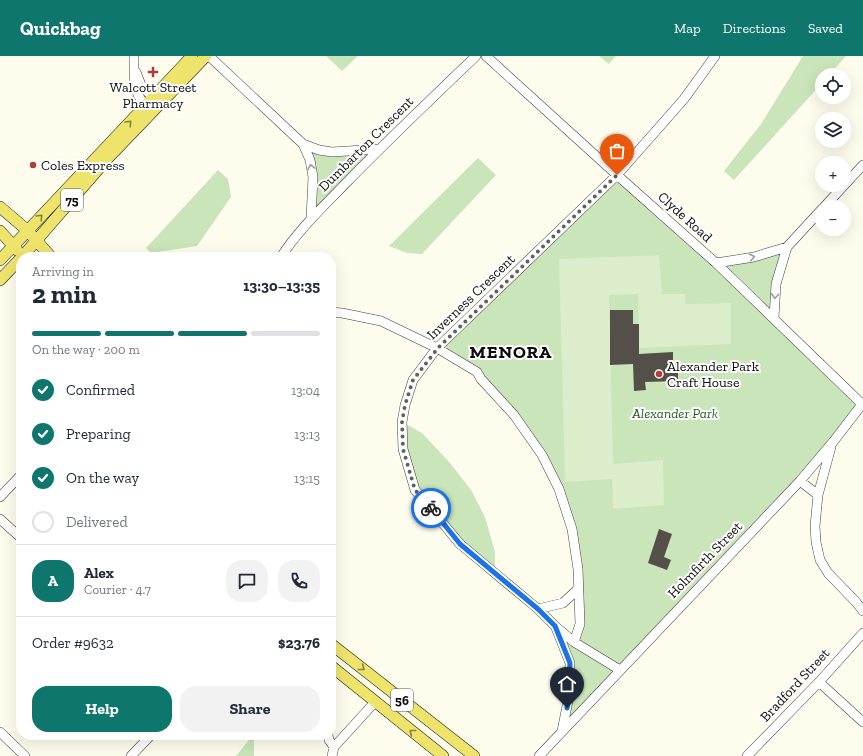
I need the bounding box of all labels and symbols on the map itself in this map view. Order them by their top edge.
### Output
marker: Walcott Street Pharmacy [148,67,158,77]
place label: Walcott Street Pharmacy [109,79,197,112]
street label: Dumbarton Crescent [315,92,418,195]
one-way arrow [124,120,132,128]
pin [600,134,634,175]
place label: Coles Express [41,157,125,174]
marker: Coles Express [28,160,38,170]
one-way arrow [307,164,315,170]
street label: Clyde Road [654,188,716,246]
road number: 75 [61,189,83,211]
one-way arrow [35,214,42,222]
street label: Inverness Crescent [424,250,519,343]
one-way arrow [749,253,755,261]
one-way arrow [771,293,780,299]
district label: MENORA [470,341,552,363]
place label: Alexander Park Craft House [667,358,760,391]
marker: Alexander Park Craft House [654,369,664,379]
park label: Alexander Park [631,405,718,422]
courier [411,488,451,528]
street label: Holmfirth Street [664,518,746,602]
street label: Bradford Street [757,644,834,725]
one-way arrow [357,663,364,670]
pin [550,667,584,708]
road number: 56 [391,689,413,711]
one-way arrow [410,729,417,736]

